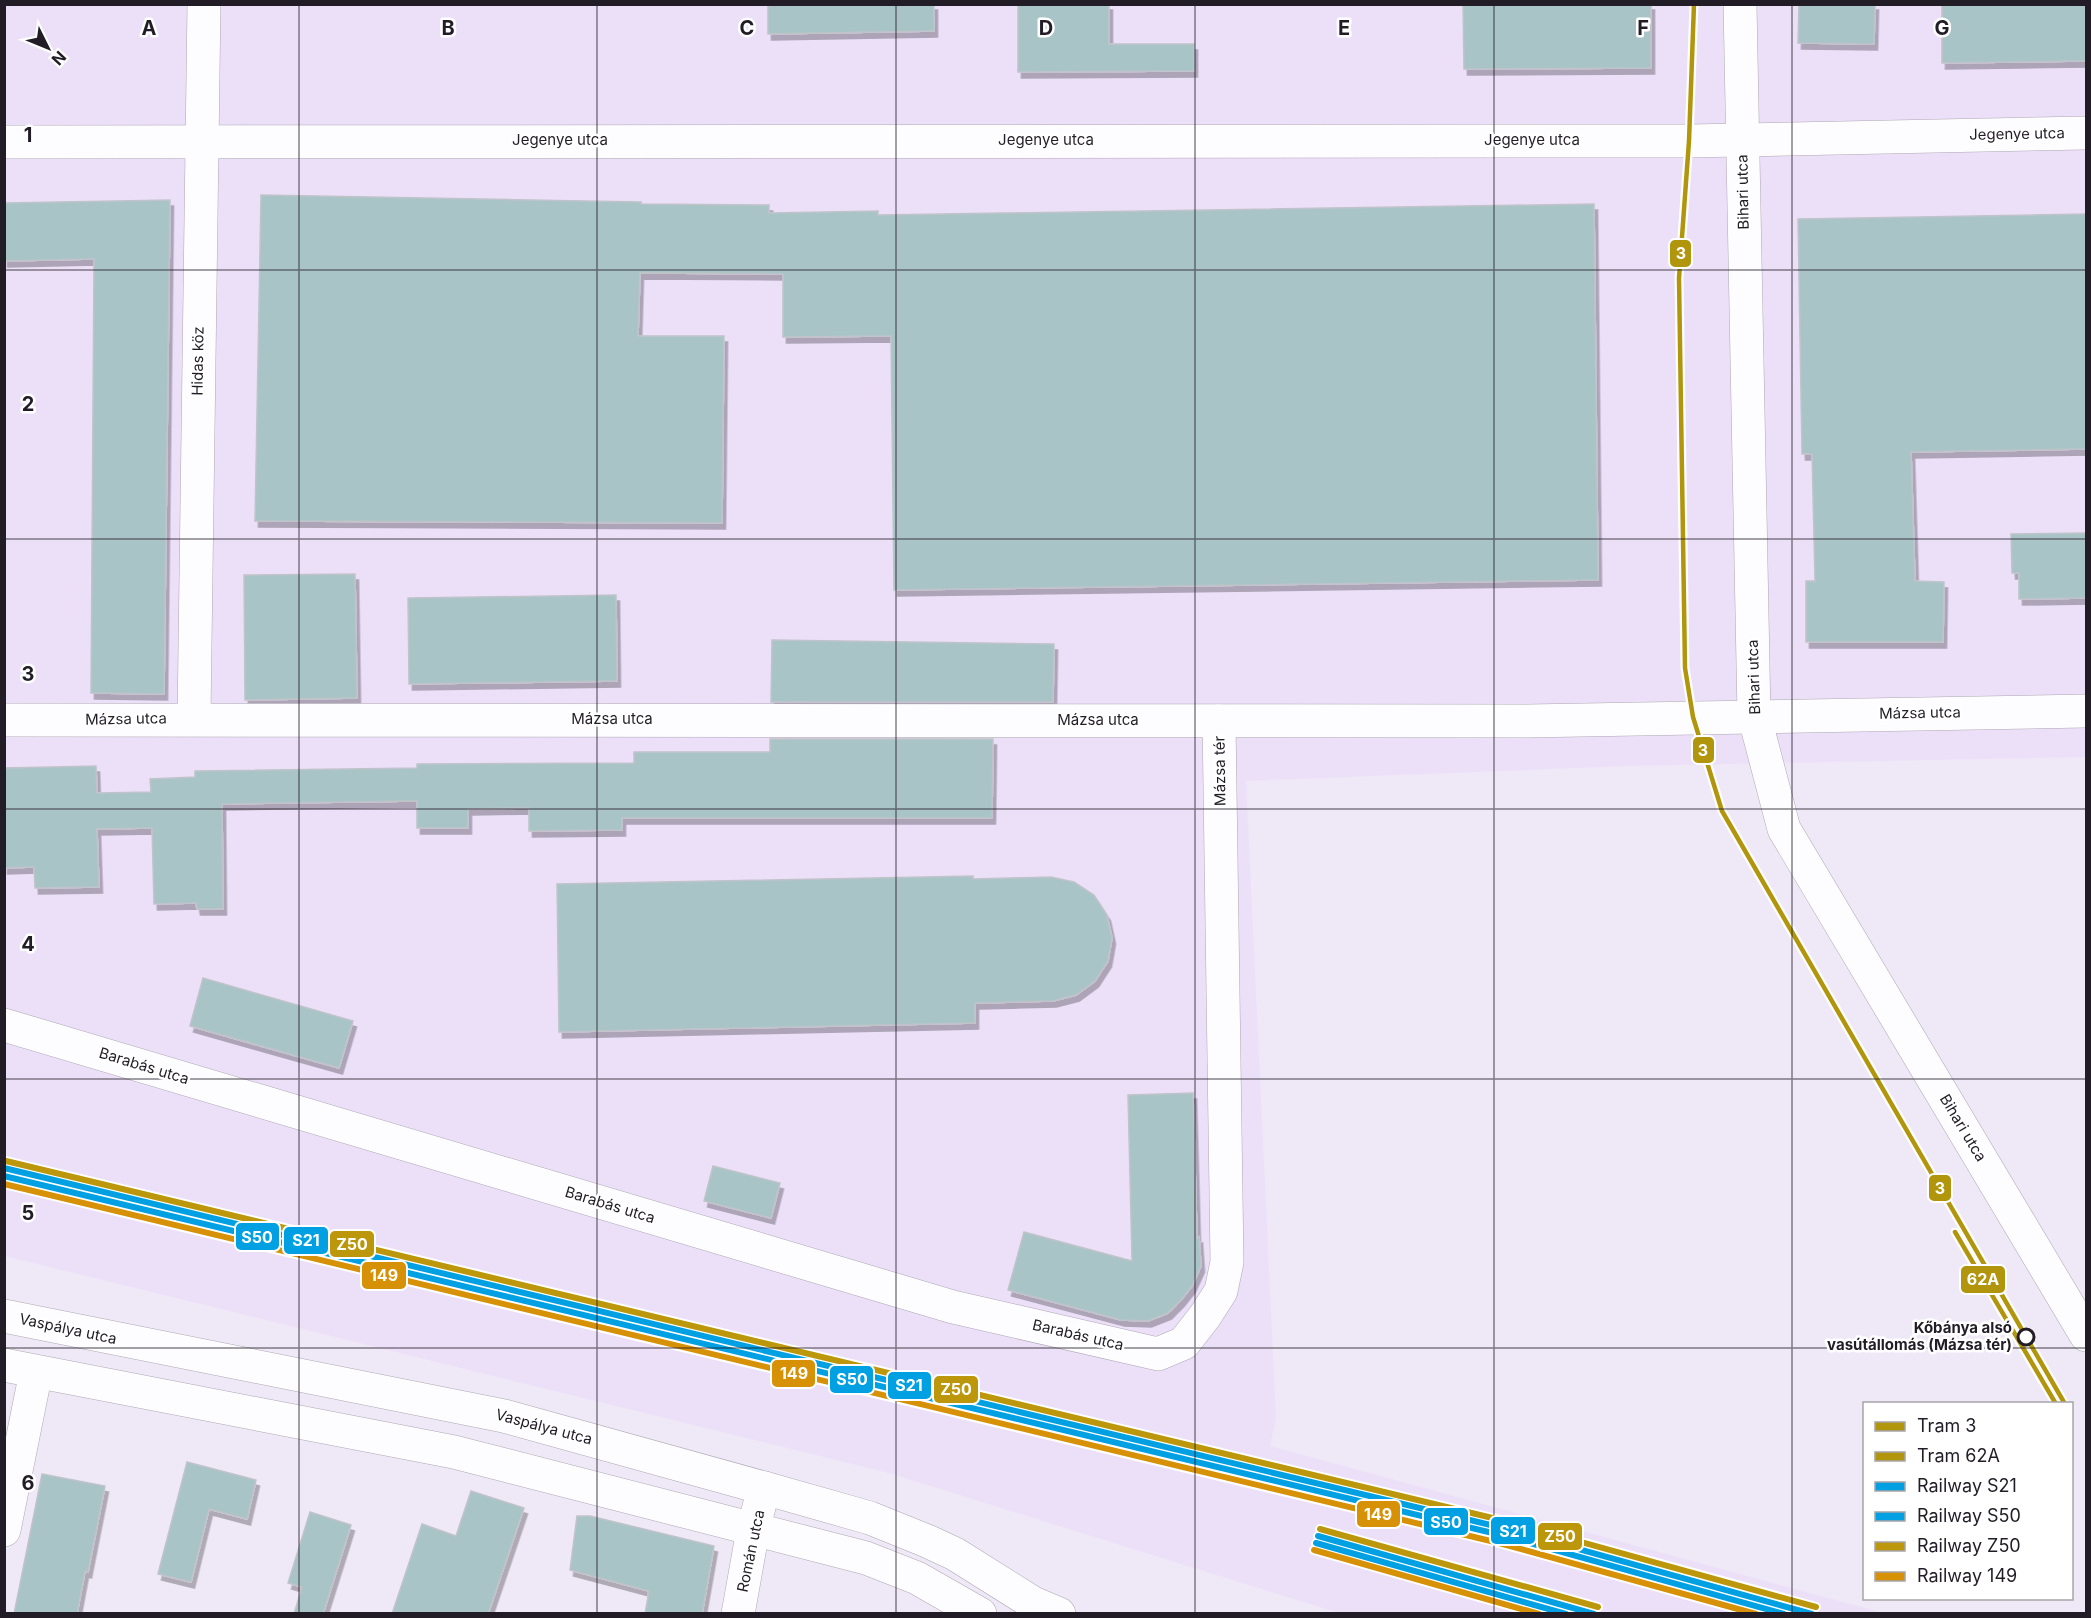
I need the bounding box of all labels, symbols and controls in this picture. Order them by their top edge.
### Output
text: A [142,16,157,40]
text: B [441,16,455,40]
text: C [740,16,754,40]
text: D [1039,16,1053,40]
text: E [1338,16,1350,40]
text: F [1637,16,1649,40]
text: G [1934,16,1950,40]
north arrow [18,18,78,78]
text: N [47,47,70,70]
text: 1 [24,123,32,147]
street label: Jegenye utca [1969,123,2065,144]
street label: Jegenye utca [512,130,608,149]
street label: Jegenye utca [998,130,1094,149]
street label: Jegenye utca [1484,130,1580,149]
street label: Bihari utca [1732,154,1753,230]
line badge: 3 [1669,239,1692,268]
text: 3 [1676,243,1686,263]
street label: Hidas köz [187,326,208,396]
text: 2 [22,392,34,416]
street label: Bihari utca [1743,639,1764,715]
text: 3 [22,662,34,686]
street label: Mázsa utca [1879,702,1961,723]
street label: Mázsa utca [85,708,167,729]
street label: Mázsa utca [571,709,653,728]
street label: Mázsa utca [1057,710,1139,729]
street label: Mázsa tér [1209,736,1230,806]
line badge: 3 [1692,736,1715,764]
text: 3 [1698,740,1708,760]
text: 4 [21,932,35,956]
street label: Barabás utca [97,1043,191,1088]
street label: Bihari utca [1936,1091,1991,1165]
line badge: 3 [1928,1174,1952,1202]
text: 3 [1935,1178,1945,1198]
street label: Barabás utca [563,1182,657,1227]
text: 5 [22,1201,34,1225]
line badge: S50 [235,1222,280,1251]
line badge: S21 [283,1226,329,1255]
text: S50 [241,1227,273,1247]
text: S21 [292,1230,320,1250]
line badge: Z50 [329,1230,375,1258]
text: Z50 [336,1234,368,1254]
line badge: 149 [361,1261,407,1290]
text: 149 [370,1265,398,1285]
line badge: 62A [1960,1265,2006,1294]
text: 62A [1967,1269,1999,1289]
street label: Vaspálya utca [18,1309,119,1348]
street label: Barabás utca [1031,1315,1126,1354]
place label: Kőbánya alsó vasútállomás (Mázsa tér) [1827,1318,2012,1354]
marker: Kőbánya alsó vasútállomás (Mázsa tér) [2017,1328,2035,1346]
line badge: 149 [771,1359,816,1388]
text: 149 [780,1363,808,1383]
line badge: S50 [829,1365,874,1394]
text: S50 [836,1369,868,1389]
line badge: S21 [887,1371,932,1400]
text: S21 [895,1375,923,1395]
line badge: Z50 [933,1375,979,1404]
text: Z50 [940,1379,972,1399]
legend [1863,1402,2073,1600]
street label: Vaspálya utca [494,1405,594,1449]
text: Tram 3 [1917,1415,1976,1436]
text: Tram 62A [1917,1445,2000,1466]
text: 6 [22,1471,35,1495]
text: Railway S21 [1917,1475,2017,1496]
line badge: 149 [1356,1500,1401,1528]
text: 149 [1364,1504,1392,1524]
text: Railway S50 [1917,1505,2021,1526]
line badge: S50 [1423,1507,1469,1536]
street label: Román utca [733,1508,769,1594]
text: S50 [1430,1512,1462,1532]
line badge: S21 [1490,1516,1536,1545]
text: S21 [1499,1521,1527,1541]
line badge: Z50 [1537,1522,1583,1551]
text: Z50 [1544,1526,1576,1546]
text: Railway Z50 [1917,1535,2021,1556]
text: Railway 149 [1917,1565,2017,1586]

